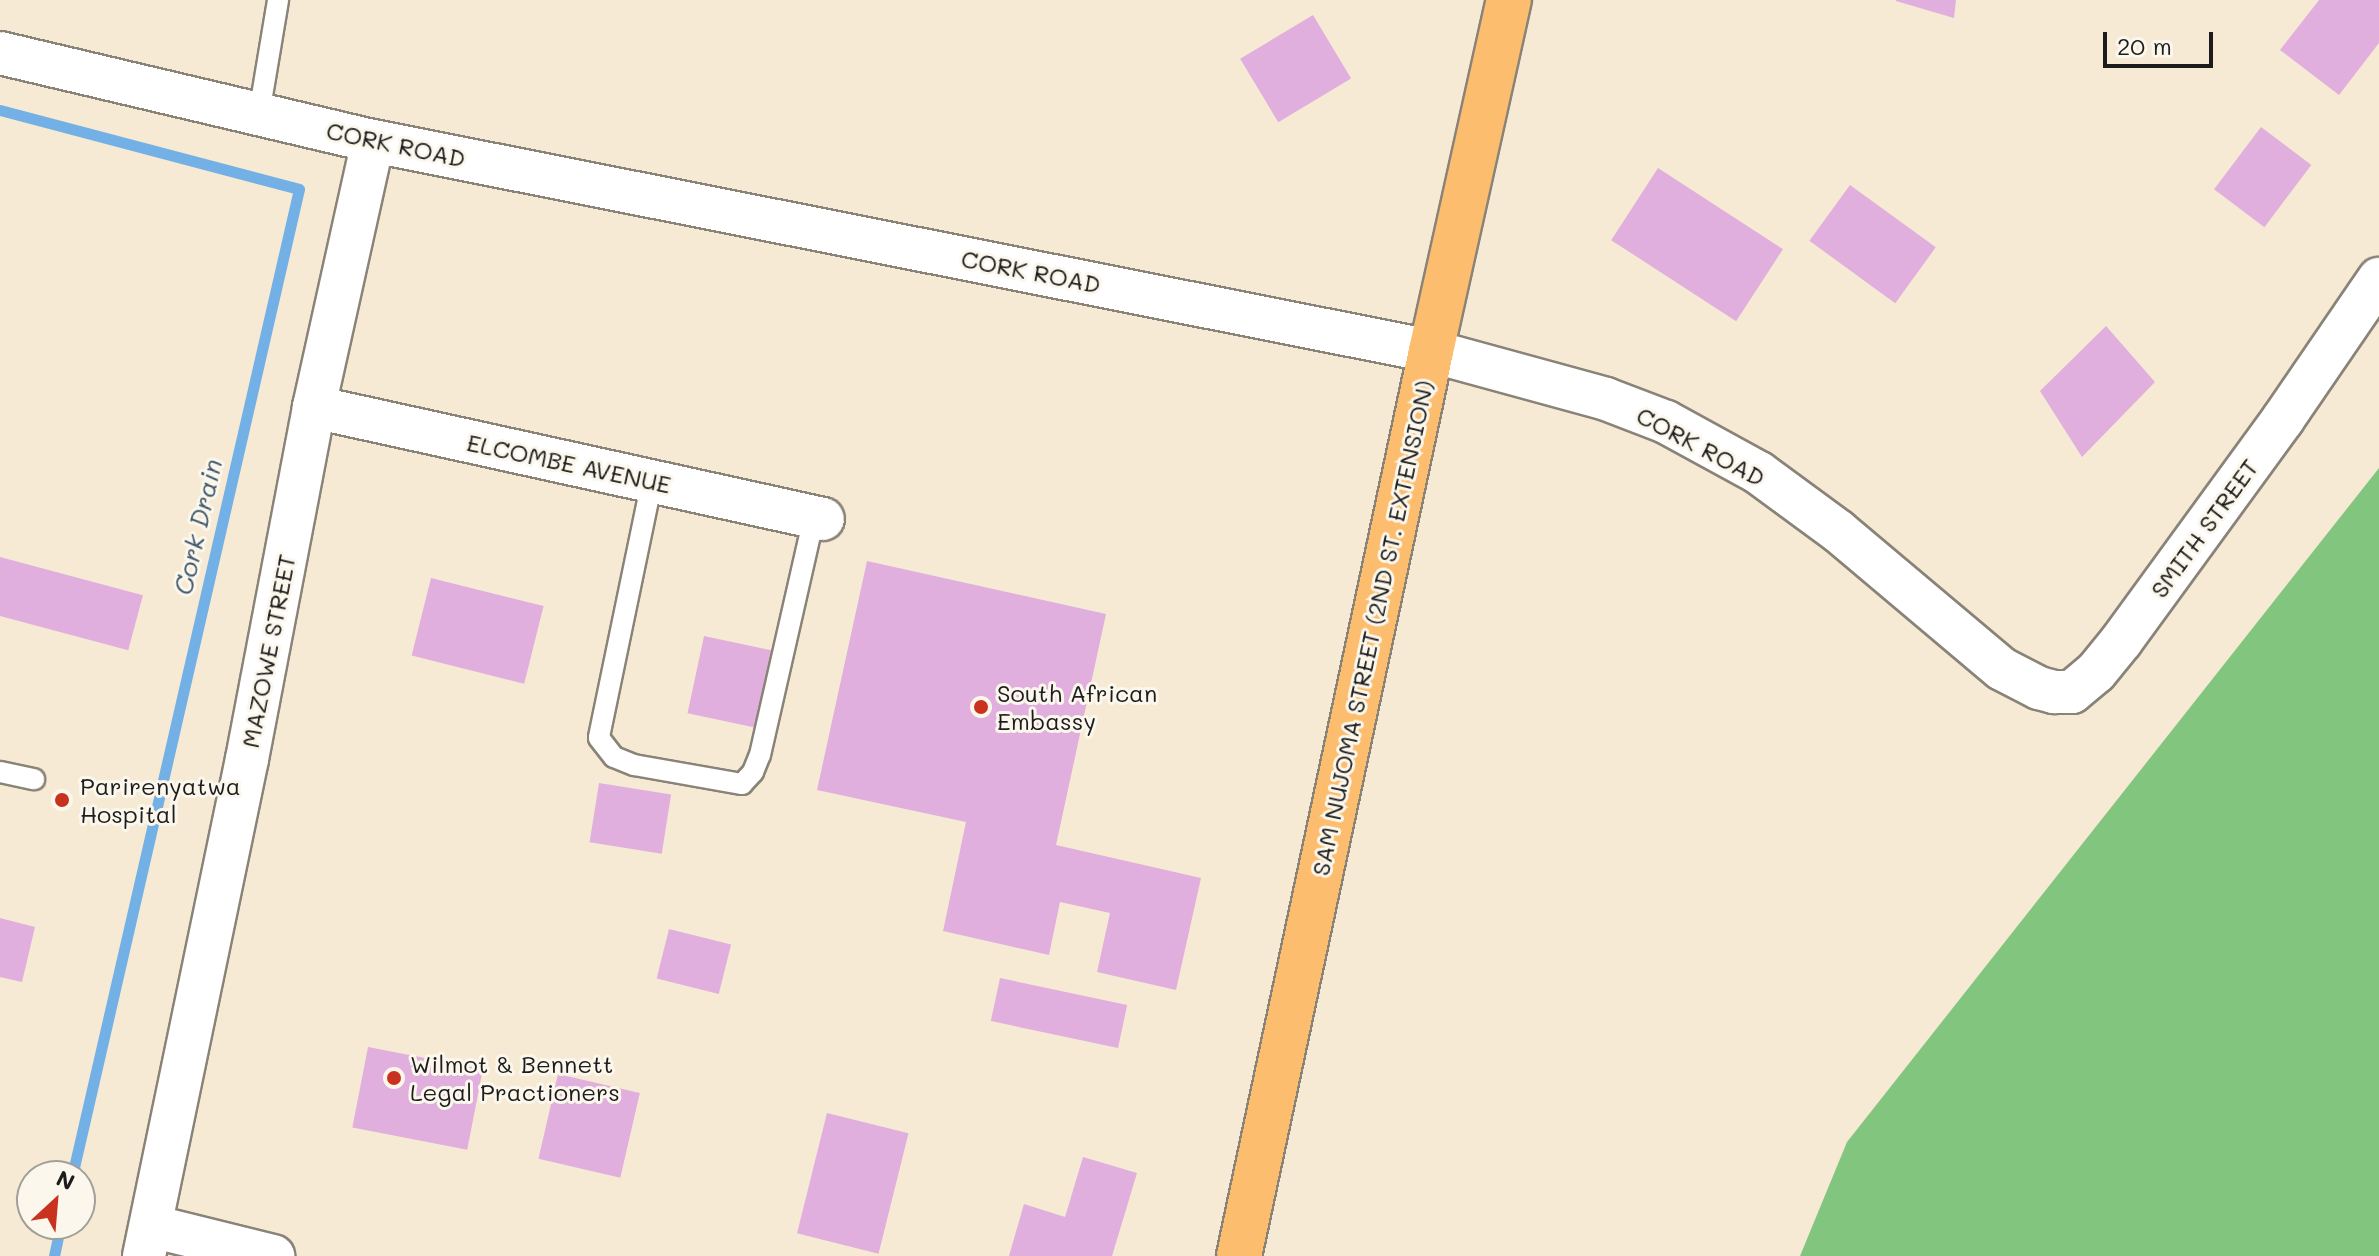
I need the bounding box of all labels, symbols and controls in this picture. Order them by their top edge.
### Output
scale bar [2107,16,2217,66]
text: 20 m [2117,30,2172,61]
street label: CORK ROAD [324,115,468,173]
street label: CORK ROAD [959,243,1103,299]
street label: SAM NUJOMA STREET (2ND ST. EXTENSION) [1305,378,1439,878]
street label: CORK ROAD [1632,400,1770,492]
street label: ELCOMBE AVENUE [464,427,674,499]
street label: SMITH STREET [2144,453,2264,603]
water label: Cork Drain [167,456,229,598]
street label: MAZOWE STREET [235,552,301,750]
place label: South African Embassy [997,679,1157,735]
marker: South African Embassy [972,698,990,716]
place label: Parirenyatwa Hospital [80,772,241,828]
marker: Parirenyatwa Hospital [51,789,73,811]
place label: Wilmot & Bennett Legal Practioners [410,1050,620,1106]
marker: Wilmot & Bennett Legal Practioners [385,1069,403,1087]
north arrow [16,1160,96,1240]
text: N [52,1163,80,1196]

